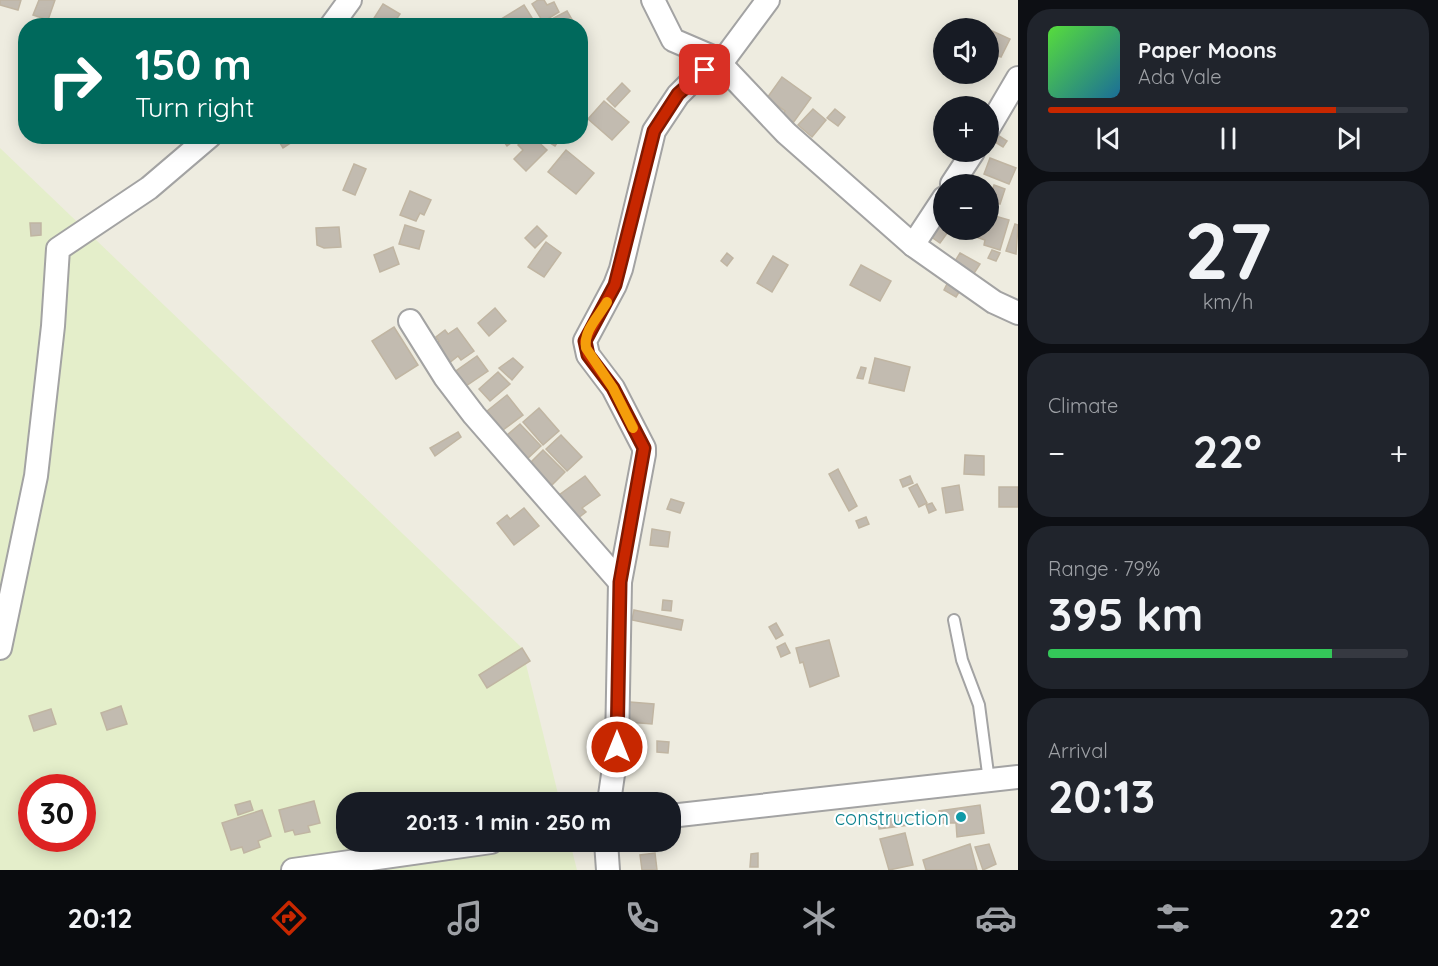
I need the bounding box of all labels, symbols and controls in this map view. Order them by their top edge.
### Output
map controls [933,18,999,240]
button: sound [933,18,999,84]
text: Paper Moons [1138,36,1277,64]
text: 150 m [135,38,252,91]
icon: right [36,42,114,120]
pin [679,44,730,95]
icon: arrive [688,53,721,86]
text: Ada Vale [1138,64,1222,89]
text: Turn right [135,90,254,124]
button: + [933,96,999,162]
icon: previous [1092,122,1125,155]
icon: pause [1212,122,1245,155]
icon: next [1332,122,1365,155]
button: − [933,174,999,240]
text: 27 [1184,201,1272,299]
text: km/h [1203,289,1253,314]
text: Climate [1048,393,1118,418]
text: 22° [1193,423,1262,479]
text: − [1048,432,1065,473]
text: + [1389,432,1408,473]
text: Range · 79% [1048,556,1160,581]
text: 395 km [1048,586,1203,642]
position arrow [585,715,649,779]
text: Arrival [1048,738,1108,763]
text: 20:13 [1048,768,1155,824]
speed limit sign: 30 [18,774,96,852]
place label: construction [835,805,949,830]
text: 20:13 · 1 min · 250 m [406,808,611,836]
marker: construction [954,810,968,824]
icon: directions [268,897,310,939]
icon: music [444,897,486,939]
icon: phone [621,897,663,939]
icon: climate [798,897,840,939]
icon: car [975,897,1017,939]
icon: filters [1152,897,1194,939]
text: 20:12 [67,901,133,935]
text: 22° [1329,901,1370,935]

